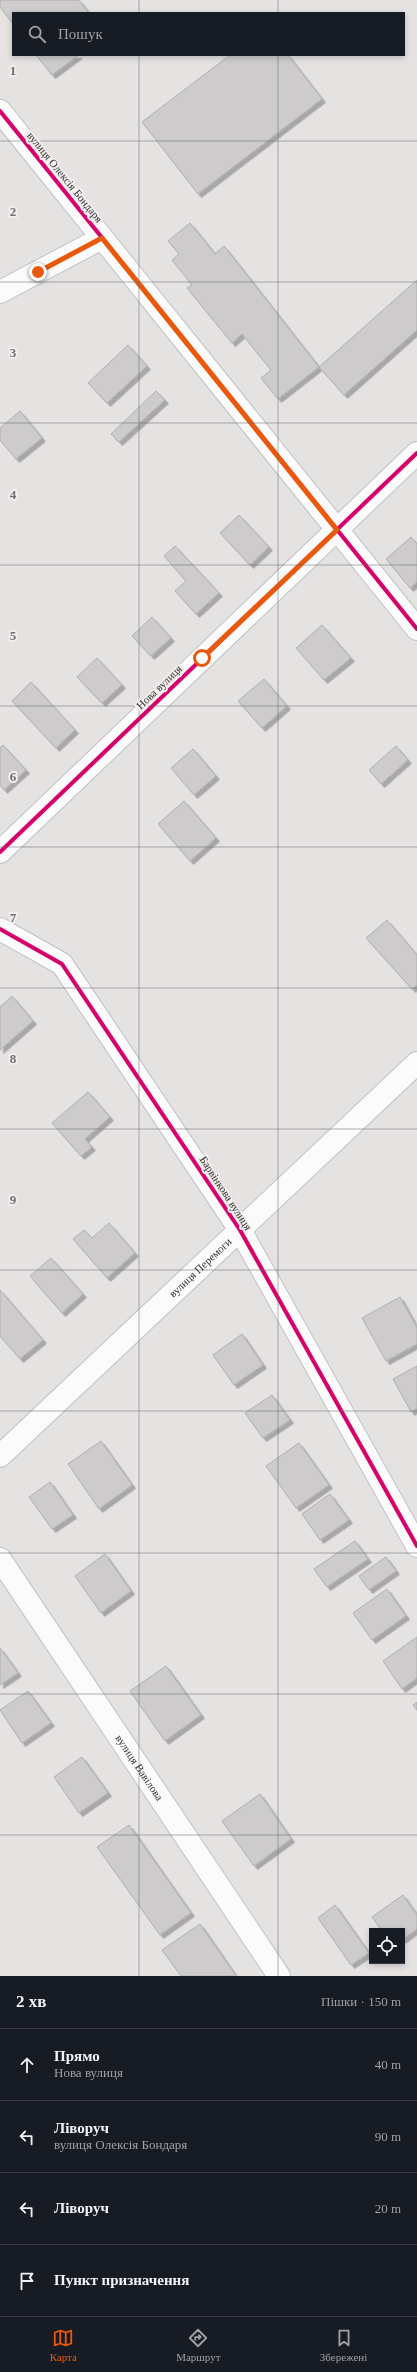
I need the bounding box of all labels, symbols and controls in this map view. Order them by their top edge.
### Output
search box [12,12,405,56]
icon: search [26,23,48,45]
text: Пошук [58,26,103,42]
text: 1 [10,63,16,78]
street label: вулиця Олексія Бондаря [25,129,105,225]
text: 2 [10,204,16,219]
route end [29,263,47,281]
text: 3 [10,345,17,360]
text: 4 [10,487,17,502]
text: 5 [10,628,17,643]
route start [193,649,211,667]
street label: Нова вулиця [134,662,184,712]
text: 6 [10,769,17,784]
text: 7 [10,910,17,925]
text: 8 [10,1051,17,1066]
street label: Барвінкова вулиця [198,1154,254,1232]
text: 9 [10,1192,17,1207]
street label: вулиця Перемоги [167,1235,234,1300]
street label: вулиця Вавілова [113,1733,166,1803]
map controls [369,1928,405,1964]
button: locate [369,1928,405,1964]
text: 2 хв [16,1992,46,2011]
text: Пішки · 150 m [321,1994,401,2009]
text: Прямо [54,2048,100,2064]
icon: ahead [16,2054,38,2076]
text: 40 m [375,2057,401,2072]
text: Нова вулиця [54,2065,123,2080]
text: Ліворуч [54,2120,109,2136]
icon: left [16,2126,38,2148]
text: 90 m [375,2129,401,2144]
text: вулиця Олексія Бондаря [54,2137,187,2152]
icon: left [16,2198,38,2220]
text: Ліворуч [54,2200,109,2216]
text: 20 m [375,2201,401,2216]
icon: arrive [16,2270,38,2292]
text: Пункт призначення [54,2272,189,2288]
tab: Карта [50,2327,77,2363]
tab: Маршрут [176,2327,221,2363]
tab: Збережені [320,2327,367,2363]

